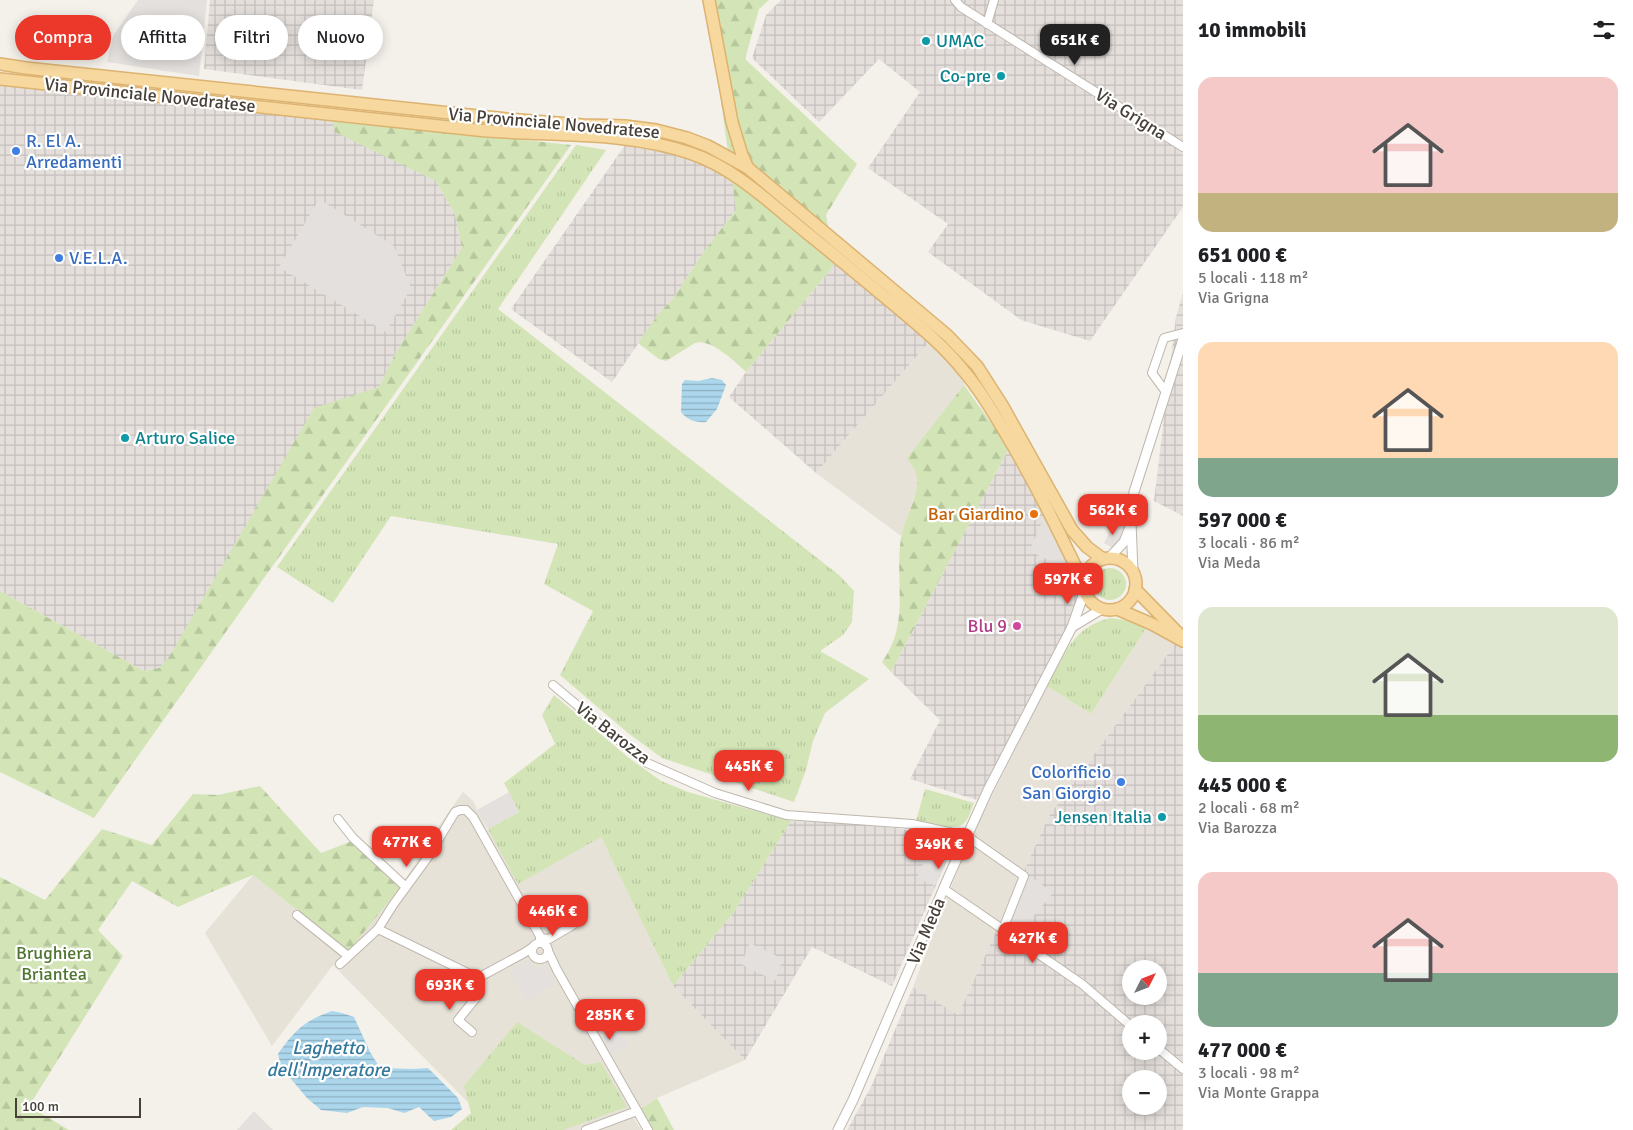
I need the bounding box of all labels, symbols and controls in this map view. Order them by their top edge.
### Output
chip: Compra [15,15,111,60]
chip: Affitta [121,15,205,60]
chip: Filtri [215,15,288,60]
chip: Nuovo [298,15,383,60]
icon: filters [1590,16,1618,44]
text: 10 immobili [1198,17,1307,43]
pin: 651K € [1034,23,1116,66]
place label: UMAC [936,30,984,52]
text: 651K € [1051,30,1099,50]
marker: UMAC [920,35,932,47]
place label: Co-pre [940,65,991,87]
marker: Co-pre [995,70,1007,82]
street label: Via Provinciale Novedratese [43,73,257,117]
street label: Via Grigna [1091,83,1171,145]
street label: Via Provinciale Novedratese [447,103,661,143]
icon: home [1363,110,1453,200]
place label: R. El A. Arredamenti [26,130,122,173]
marker: R. El A. Arredamenti [10,145,22,157]
text: 651 000 € [1198,242,1287,268]
place label: V.E.L.A. [69,247,128,269]
marker: V.E.L.A. [53,252,65,264]
text: 5 locali · 118 m² [1198,268,1308,288]
text: Via Grigna [1198,288,1269,308]
icon: home [1363,375,1453,465]
place label: Arturo Salice [135,427,235,449]
marker: Arturo Salice [119,432,131,444]
pin: 562K € [1072,494,1154,536]
text: 562K € [1089,500,1137,520]
place label: Bar Giardino [928,503,1024,525]
text: 597 000 € [1198,507,1287,533]
marker: Bar Giardino [1028,508,1040,520]
text: 3 locali · 86 m² [1198,533,1300,553]
text: Via Meda [1198,553,1261,573]
pin: 597K € [1027,562,1109,605]
text: 597K € [1044,569,1092,589]
place label: Blu 9 [968,615,1007,637]
marker: Blu 9 [1011,620,1023,632]
icon: home [1363,640,1453,730]
street label: Via Barozza [571,697,655,769]
pin: 445K € [708,750,790,792]
text: 445K € [725,756,773,776]
place label: Colorificio San Giorgio [1022,761,1111,804]
text: 445 000 € [1198,772,1287,798]
marker: Colorificio San Giorgio [1115,776,1127,788]
text: 2 locali · 68 m² [1198,798,1300,818]
place label: Jensen Italia [1055,806,1152,828]
marker: Jensen Italia [1156,811,1168,823]
text: Via Barozza [1198,818,1277,838]
pin: 477K € [366,826,448,868]
pin: 349K € [898,828,980,870]
text: 477K € [383,832,431,852]
text: 349K € [915,834,963,854]
pin: 446K € [512,894,594,937]
street label: Via Meda [902,894,950,968]
text: 446K € [529,901,577,921]
icon: home [1363,905,1453,995]
pin: 427K € [992,922,1074,964]
text: 427K € [1009,928,1057,948]
park label: Brughiera Briantea [16,942,92,985]
north arrow [1122,960,1168,1005]
map controls [1122,960,1167,1115]
pin: 693K € [409,968,491,1011]
text: 693K € [426,975,474,995]
pin: 285K € [569,998,651,1041]
text: 285K € [586,1005,634,1025]
button: + [1122,1015,1167,1060]
water label: Laghetto dell'Imperatore [267,1036,391,1082]
text: 477 000 € [1198,1037,1287,1063]
text: 3 locali · 98 m² [1198,1063,1300,1083]
button: − [1122,1070,1167,1115]
text: Via Monte Grappa [1198,1083,1319,1103]
scale bar [15,1095,141,1118]
text: 100 m [22,1098,59,1115]

